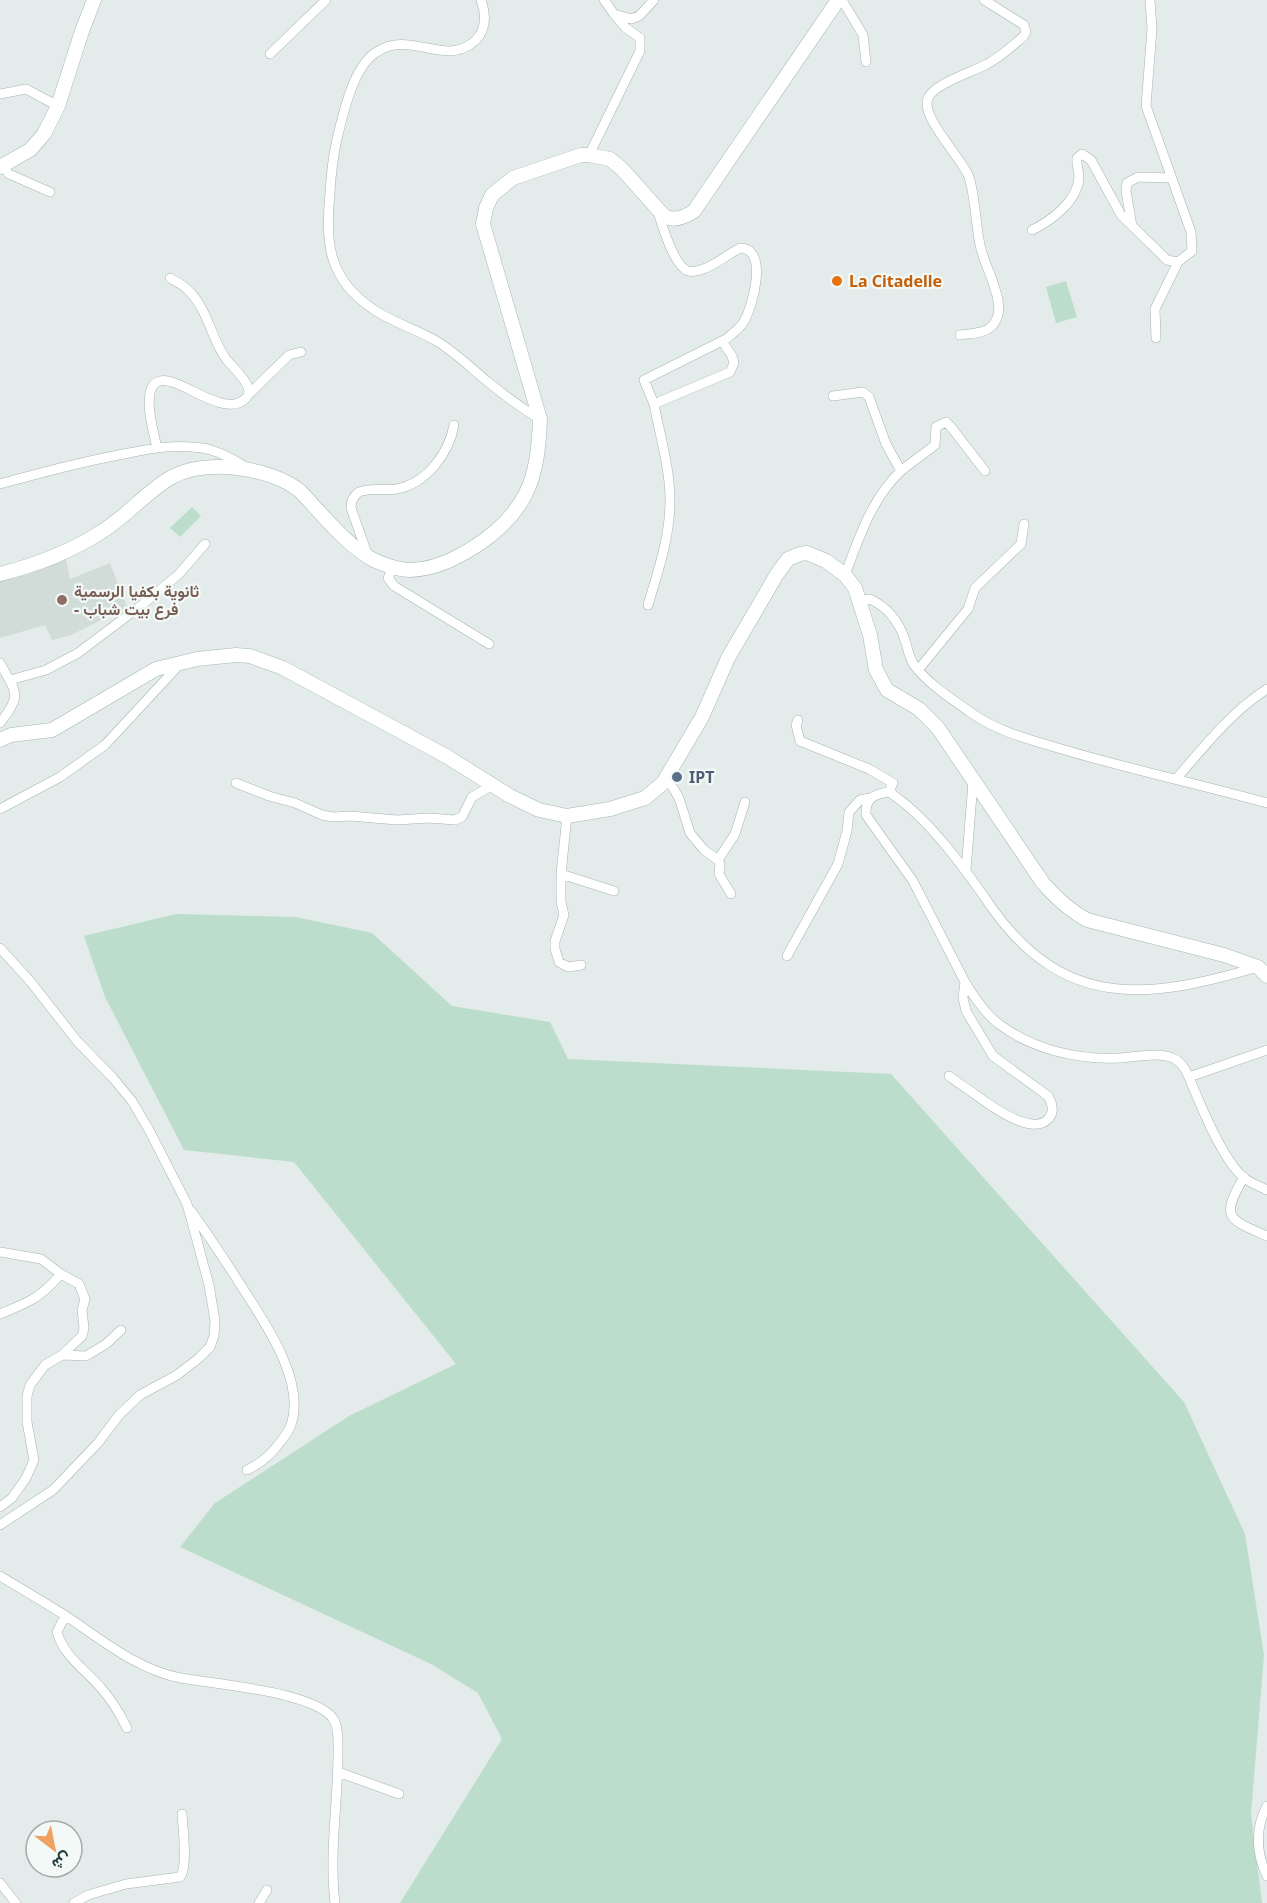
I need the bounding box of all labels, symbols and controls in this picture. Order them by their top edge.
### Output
place label: La Citadelle [849,270,942,292]
marker: La Citadelle [830,274,844,288]
place label: ثانوية بكفيا الرسمية - فرع بيت شباب [74,580,199,620]
marker: ثانوية بكفيا الرسمية - فرع بيت شباب [55,593,69,607]
place label: IPT [689,766,714,788]
marker: IPT [670,770,684,784]
north arrow [24,1819,84,1879]
text: ش [48,1847,76,1876]

